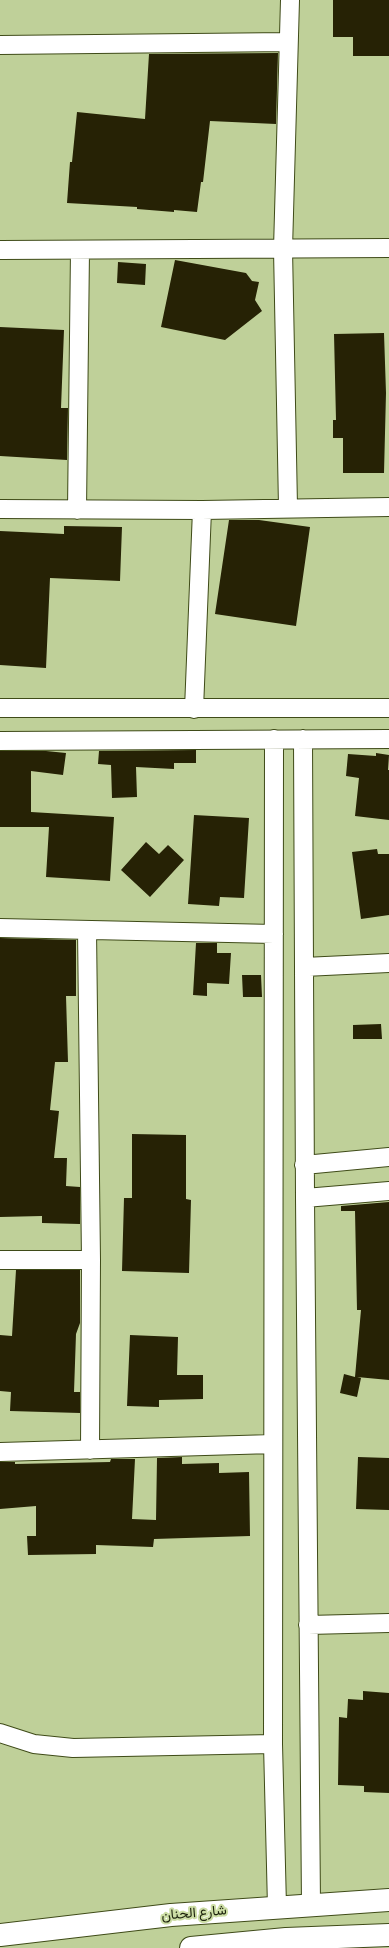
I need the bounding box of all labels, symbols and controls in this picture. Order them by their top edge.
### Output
street label: شارع الحنان [161,1902,227,1924]

